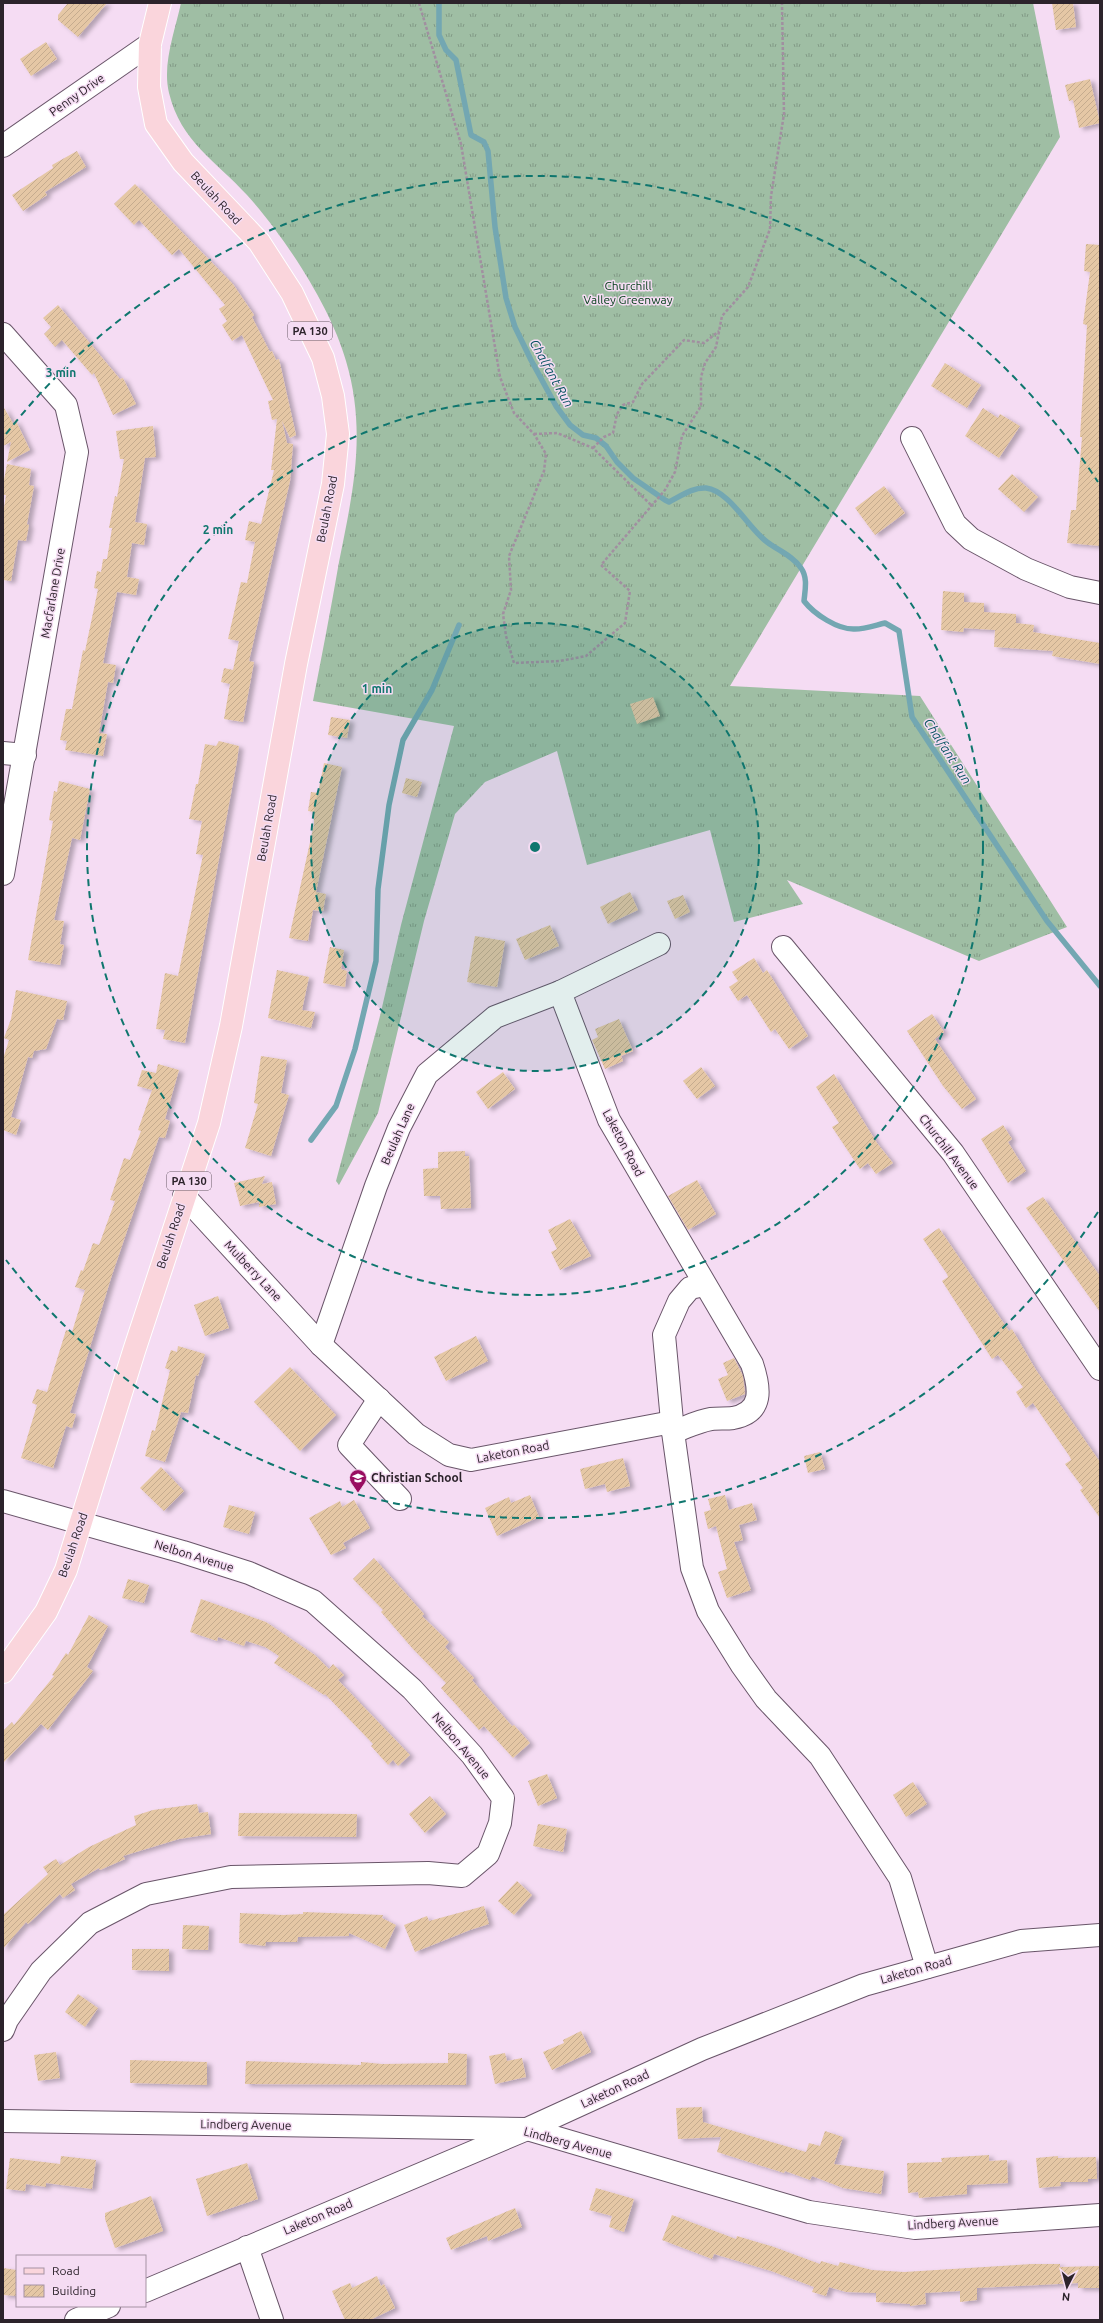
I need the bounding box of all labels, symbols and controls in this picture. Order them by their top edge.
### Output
street label: Penny Drive [47,71,107,118]
street label: Beulah Road [189,168,244,227]
park label: Churchill Valley Greenway [584,279,673,306]
road number: PA 130 [288,322,332,340]
water label: Chalfant Run [527,337,576,410]
text: 3 min [46,366,76,379]
street label: Beulah Road [314,474,339,543]
text: 2 min [203,523,233,536]
street label: Macfarlane Drive [38,547,67,639]
text: 1 min [362,682,392,695]
water label: Chalfant Run [921,716,974,787]
street label: Beulah Road [254,793,279,862]
centre of rings [528,840,542,854]
street label: Beulah Lane [378,1101,417,1166]
street label: Laketon Road [600,1107,646,1178]
street label: Churchill Avenue [917,1112,982,1192]
road number: PA 130 [167,1172,211,1190]
street label: Beulah Road [154,1202,187,1270]
street label: Mulberry Lane [222,1238,285,1304]
street label: Laketon Road [475,1438,550,1465]
school or university icon: Christian School [348,1468,368,1493]
place label: Christian School [371,1471,463,1484]
street label: Beulah Road [55,1511,90,1579]
street label: Nelbon Avenue [153,1537,235,1574]
street label: Nelbon Avenue [430,1710,493,1781]
street label: Laketon Road [879,1953,953,1986]
street label: Laketon Road [579,2067,651,2110]
street label: Lindberg Avenue [200,2117,292,2132]
street label: Lindberg Avenue [522,2124,614,2161]
street label: Laketon Road [281,2196,354,2237]
street label: Lindberg Avenue [907,2214,999,2231]
legend [16,2255,146,2307]
text: Road [52,2264,80,2277]
north arrow [1047,2267,1087,2307]
text: Building [52,2284,96,2297]
text: N [1061,2291,1071,2303]

